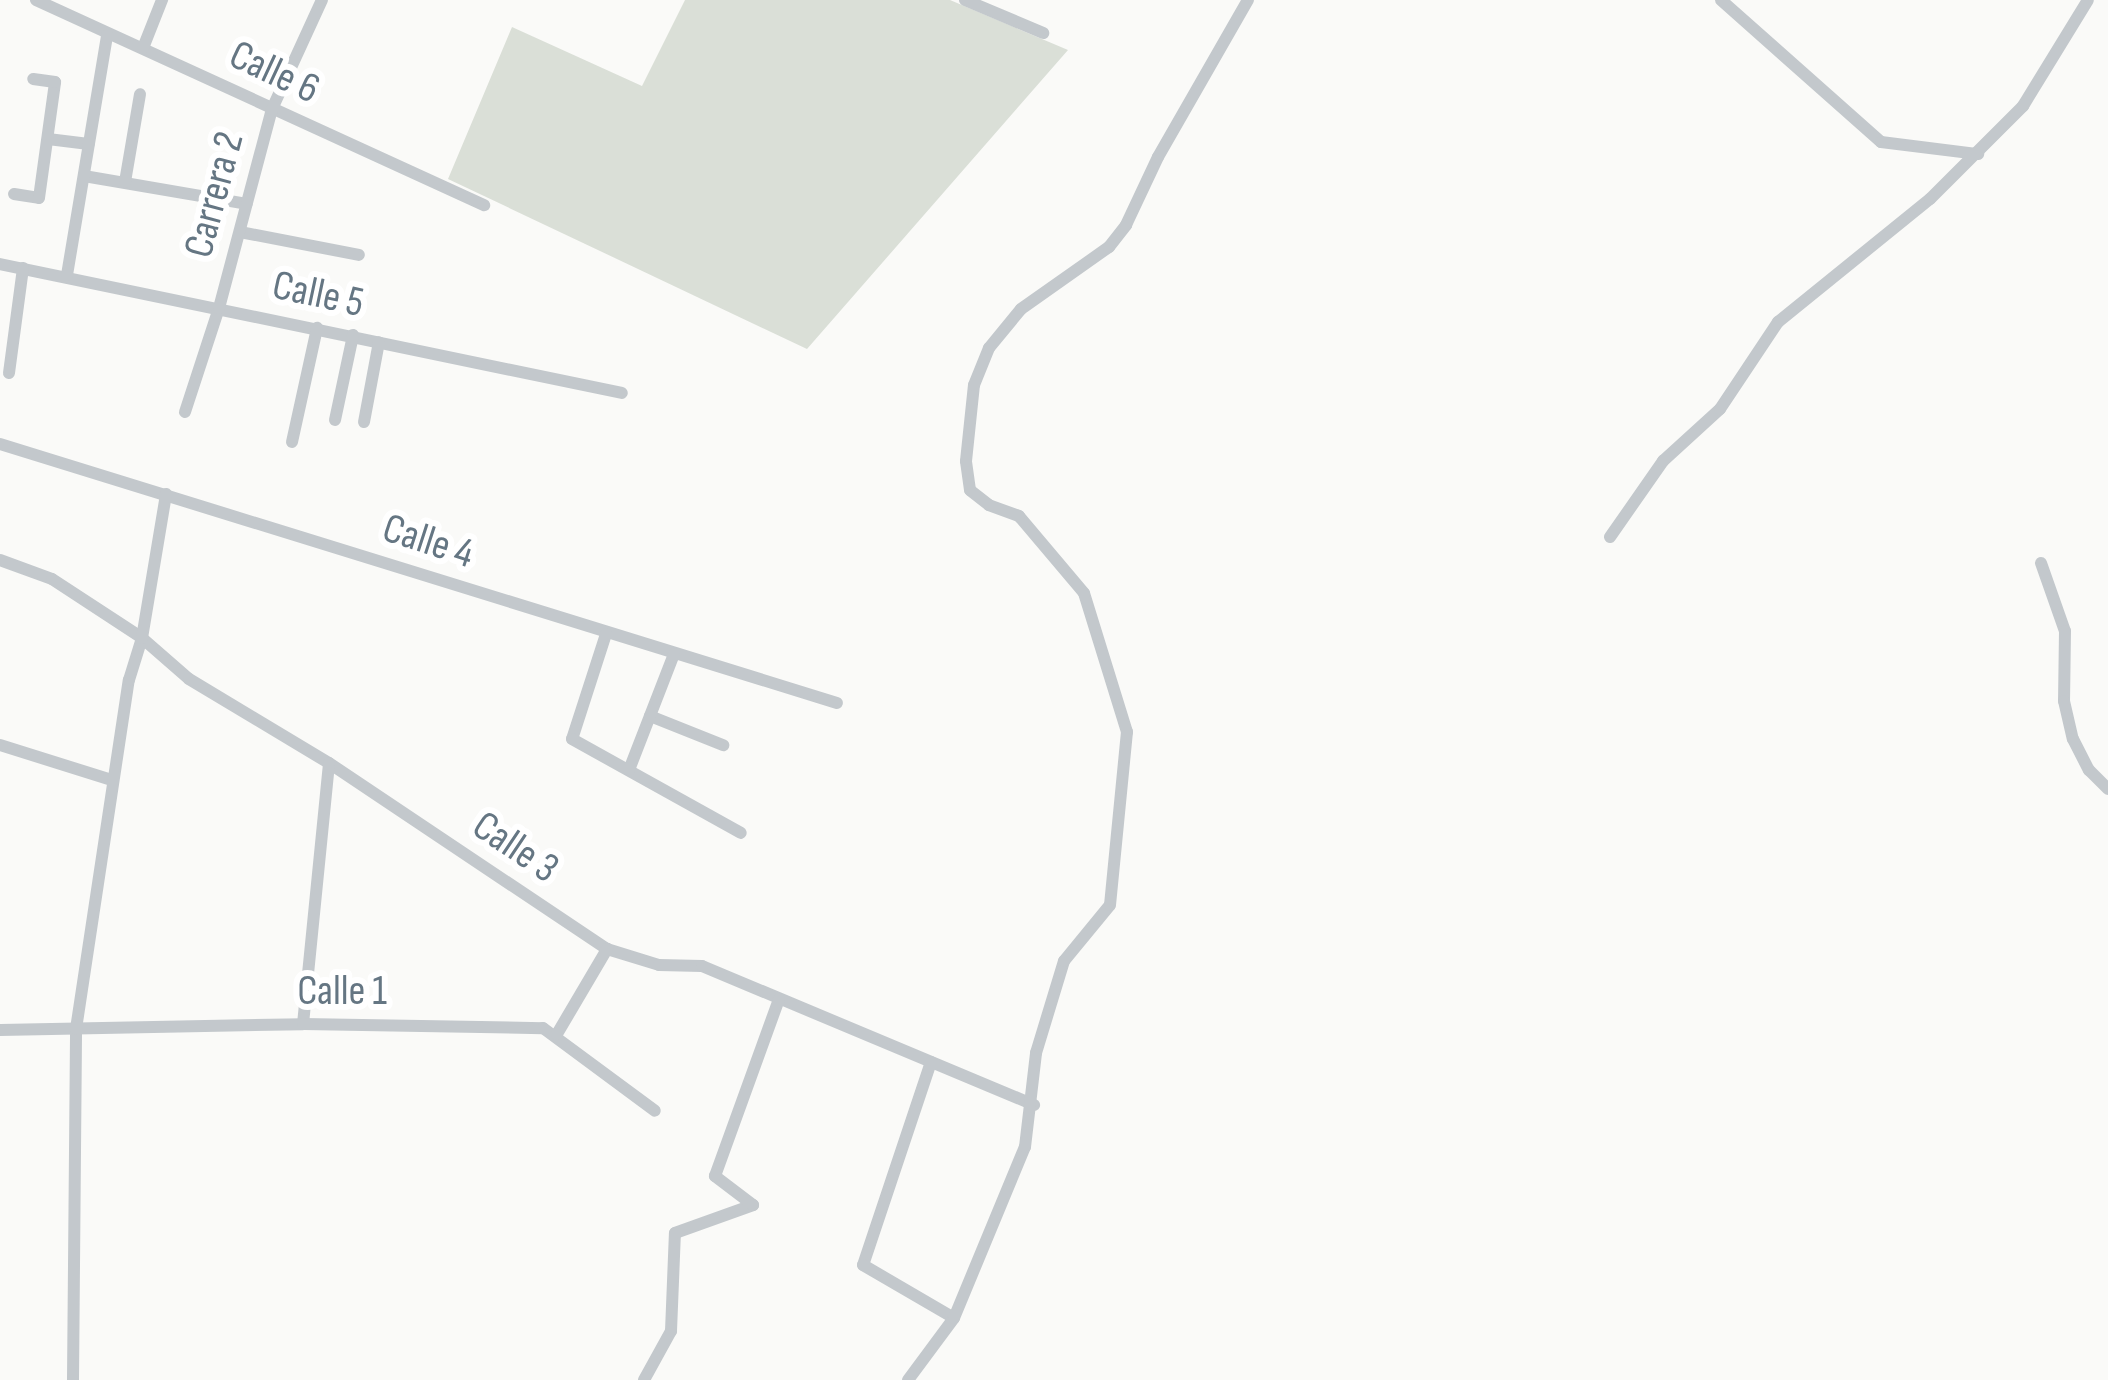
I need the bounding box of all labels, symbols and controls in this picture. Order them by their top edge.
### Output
street label: Calle 6 [221,30,327,116]
street label: Carrera 2 [174,127,256,263]
street label: Calle 5 [268,261,368,329]
street label: Calle 4 [376,504,480,580]
street label: Calle 3 [463,801,567,895]
street label: Calle 1 [297,967,387,1017]

